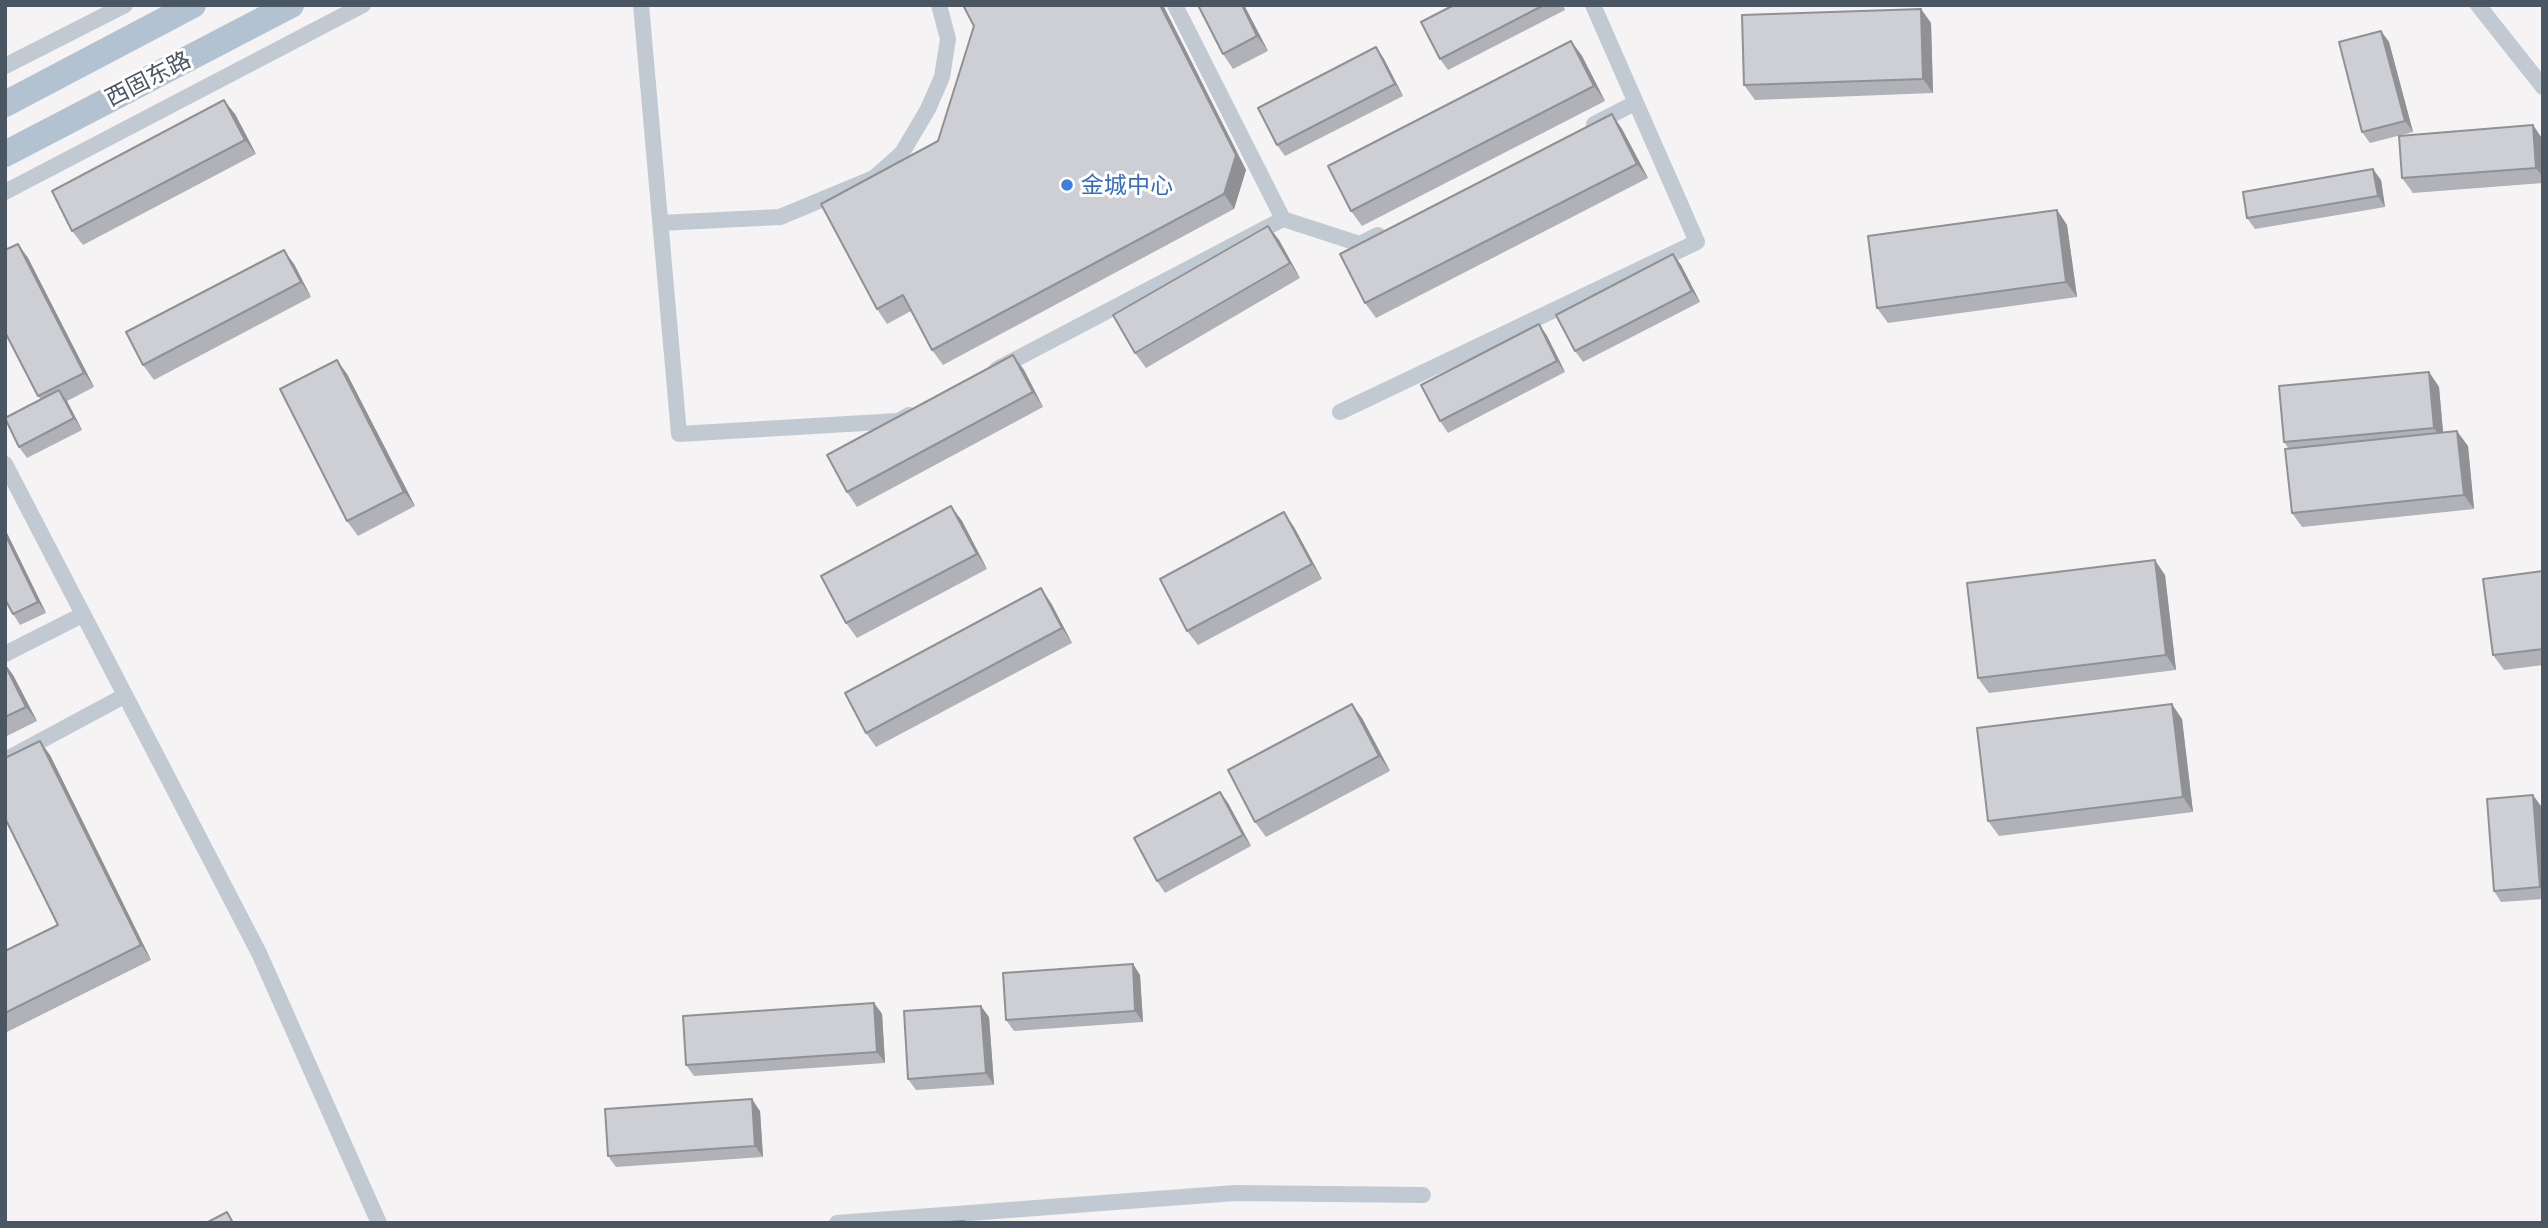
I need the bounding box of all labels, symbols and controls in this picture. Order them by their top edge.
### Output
street label: 西固东路 [101,46,195,112]
place label: 金城中心 [1081,171,1173,199]
marker: 金城中心 [1059,177,1075,193]

